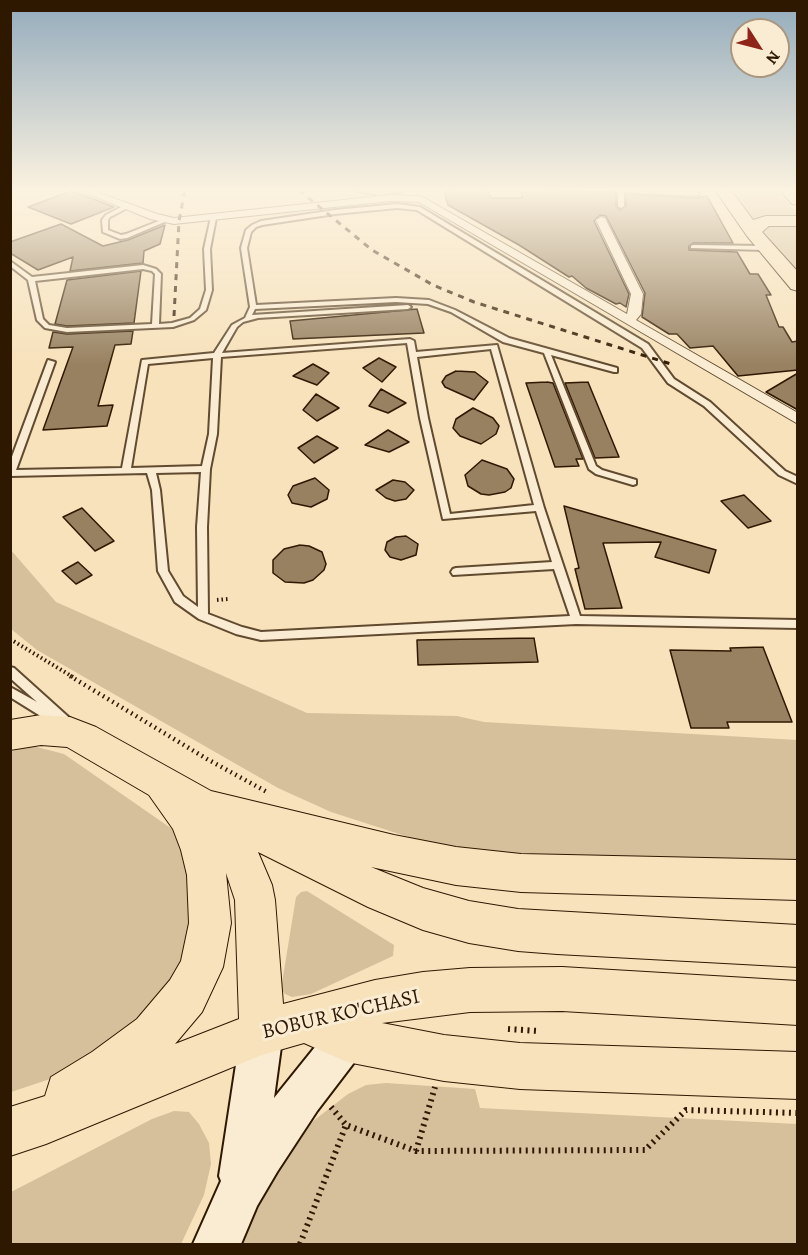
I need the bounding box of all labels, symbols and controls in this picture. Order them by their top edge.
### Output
north arrow [730,18,790,78]
text: N [761,46,785,69]
street label: BOBUR KO'CHASI [260,985,422,1045]

